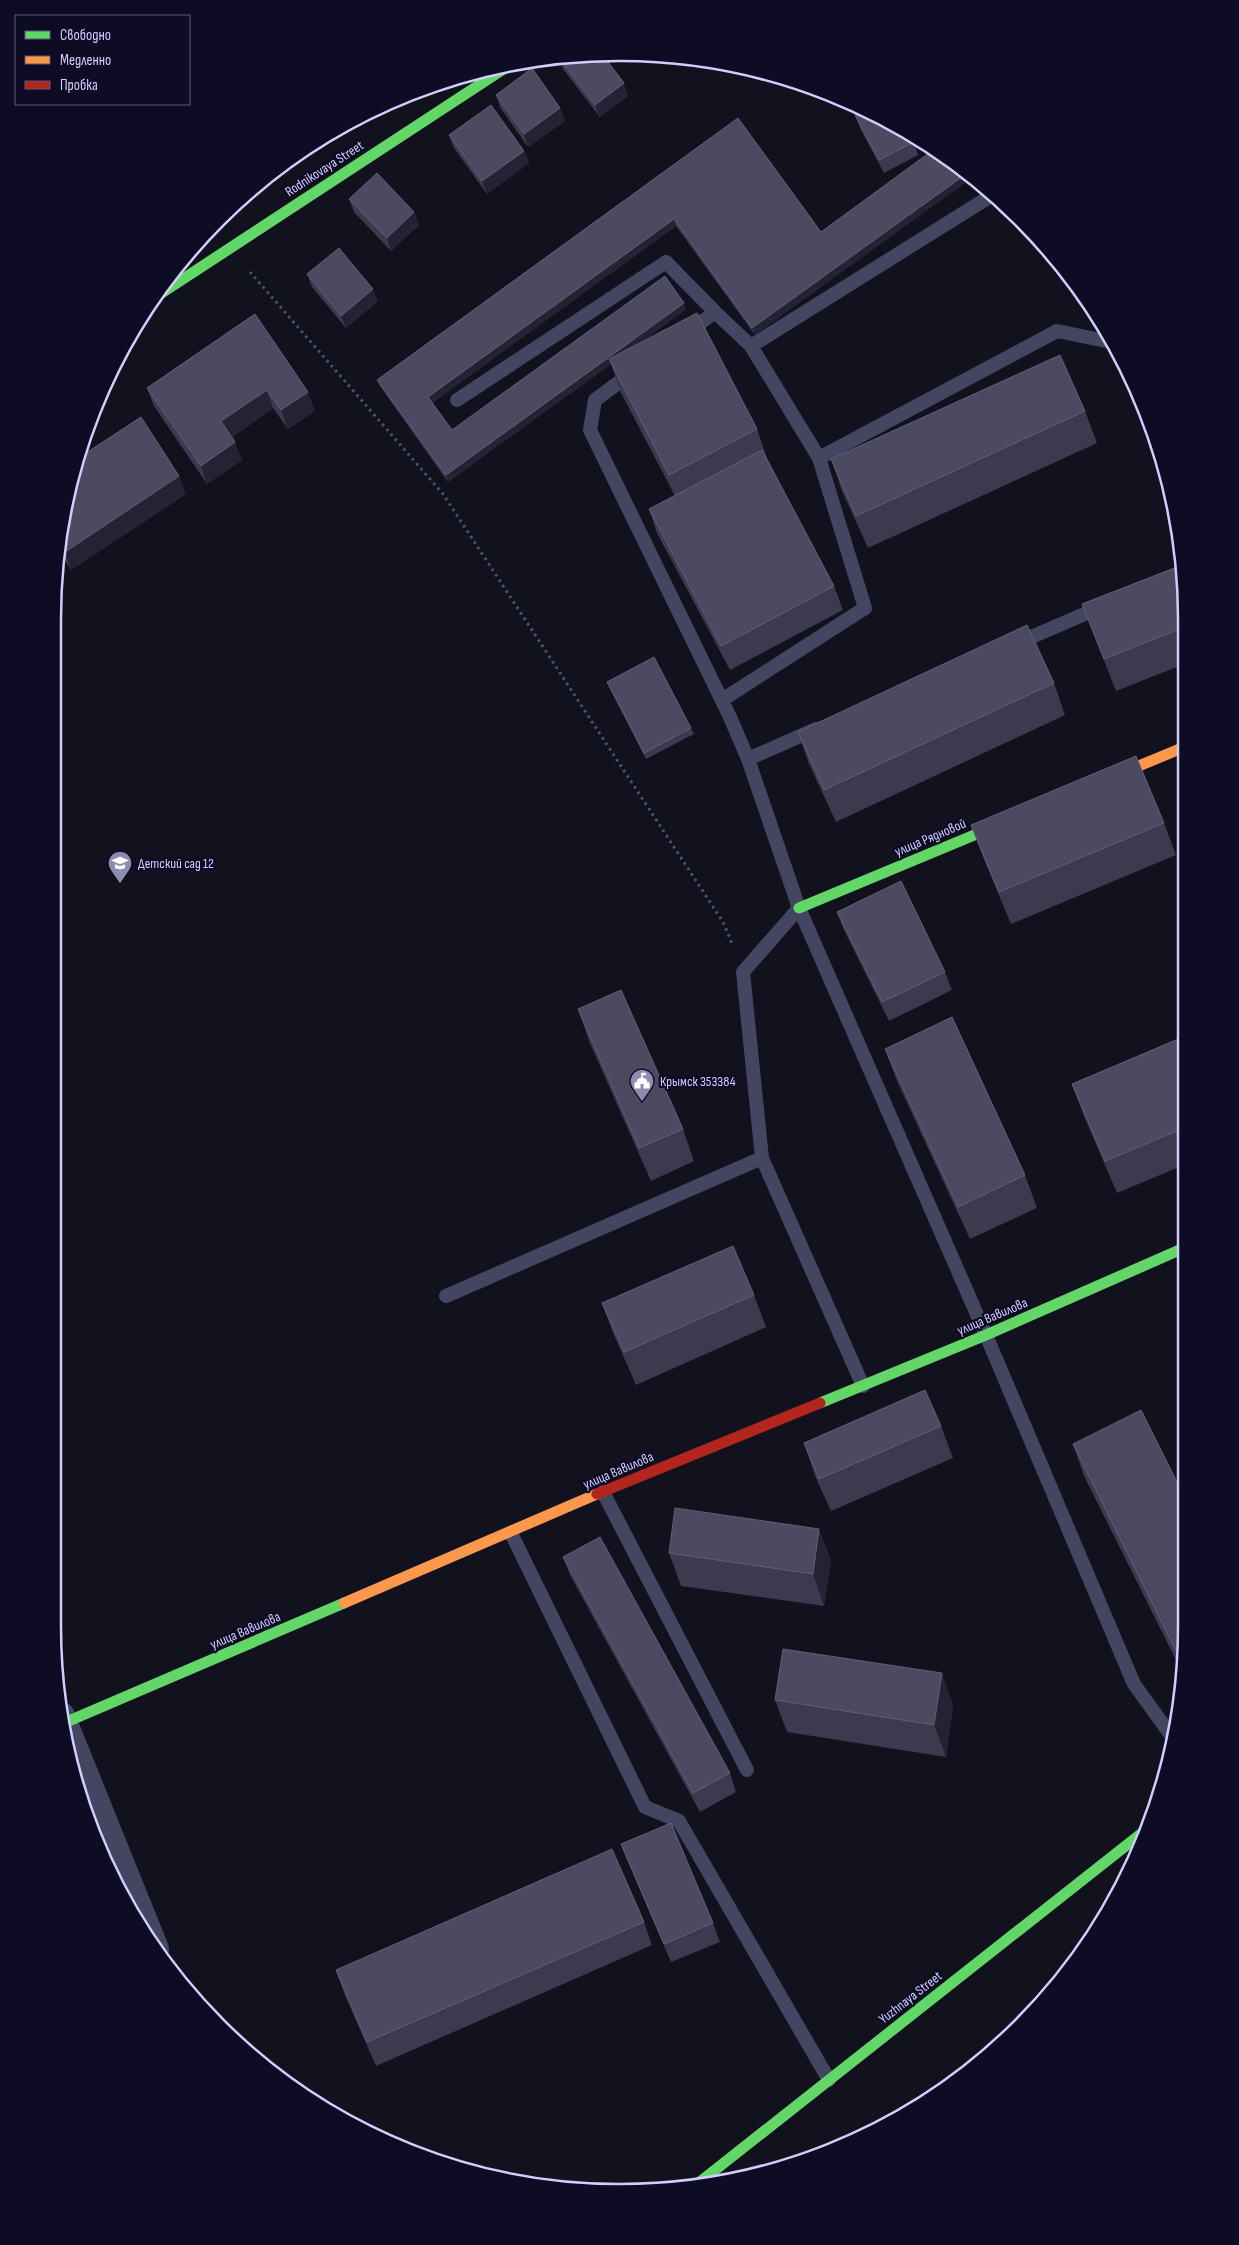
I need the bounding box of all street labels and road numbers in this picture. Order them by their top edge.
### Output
street label: Rodnikovaya Street [282,137,367,200]
street label: улица Рядновой [892,815,969,860]
street label: улица Вавилова [954,1294,1030,1339]
street label: улица Вавилова [580,1448,656,1493]
street label: улица Вавилова [207,1608,283,1653]
street label: Yuzhnaya Street [875,1967,945,2027]

